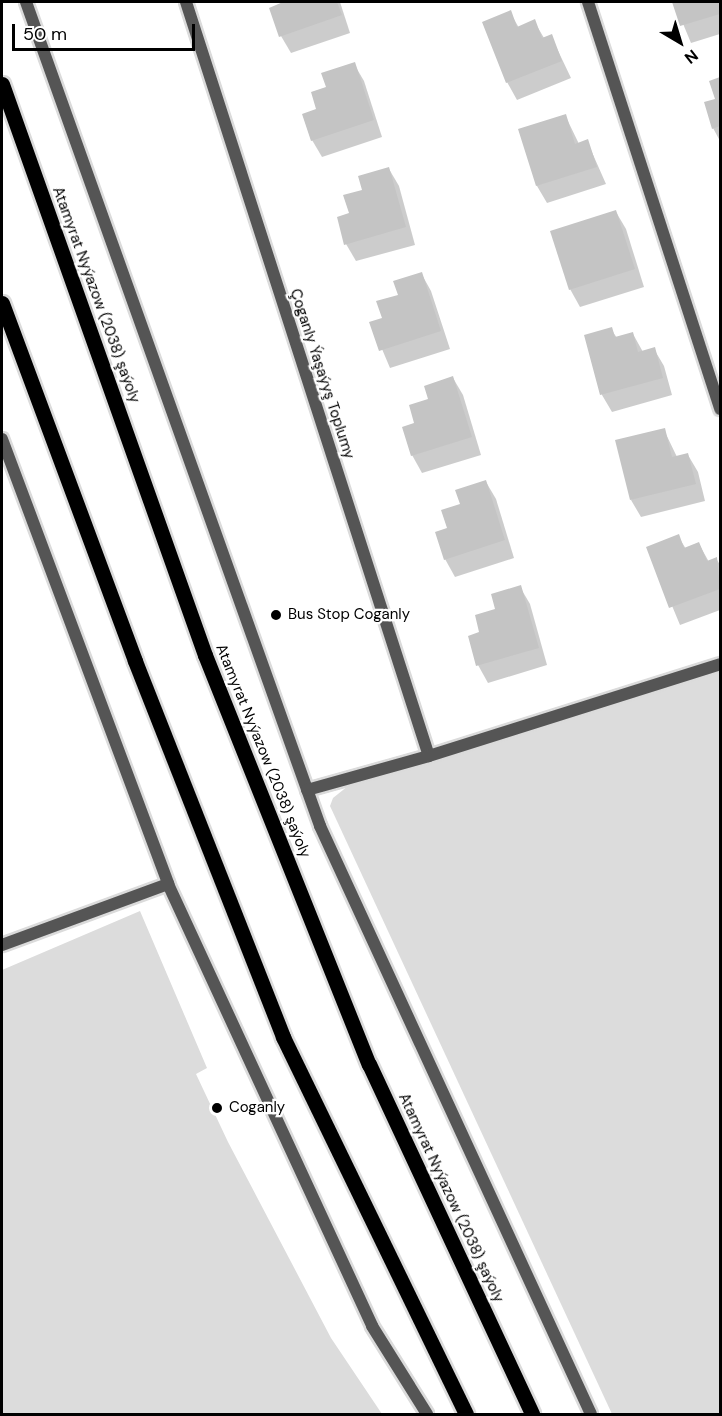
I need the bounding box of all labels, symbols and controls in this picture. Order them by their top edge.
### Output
scale bar [15,12,198,50]
north arrow [650,12,710,72]
text: 50 m [23,22,67,46]
text: N [680,45,702,68]
street label: Atamyrat Nyýazow (2038) şaýoly [48,184,144,406]
street label: Çoganly Ýaşaýyş Toplumy [286,287,358,461]
place label: Bus Stop Coganly [288,606,410,624]
marker: Bus Stop Coganly [269,608,283,622]
street label: Atamyrat Nyýazow (2038) şaýoly [212,642,314,860]
street label: Atamyrat Nyýazow (2038) şaýoly [394,1090,508,1306]
place label: Coganly [229,1099,285,1117]
marker: Coganly [210,1101,224,1115]

